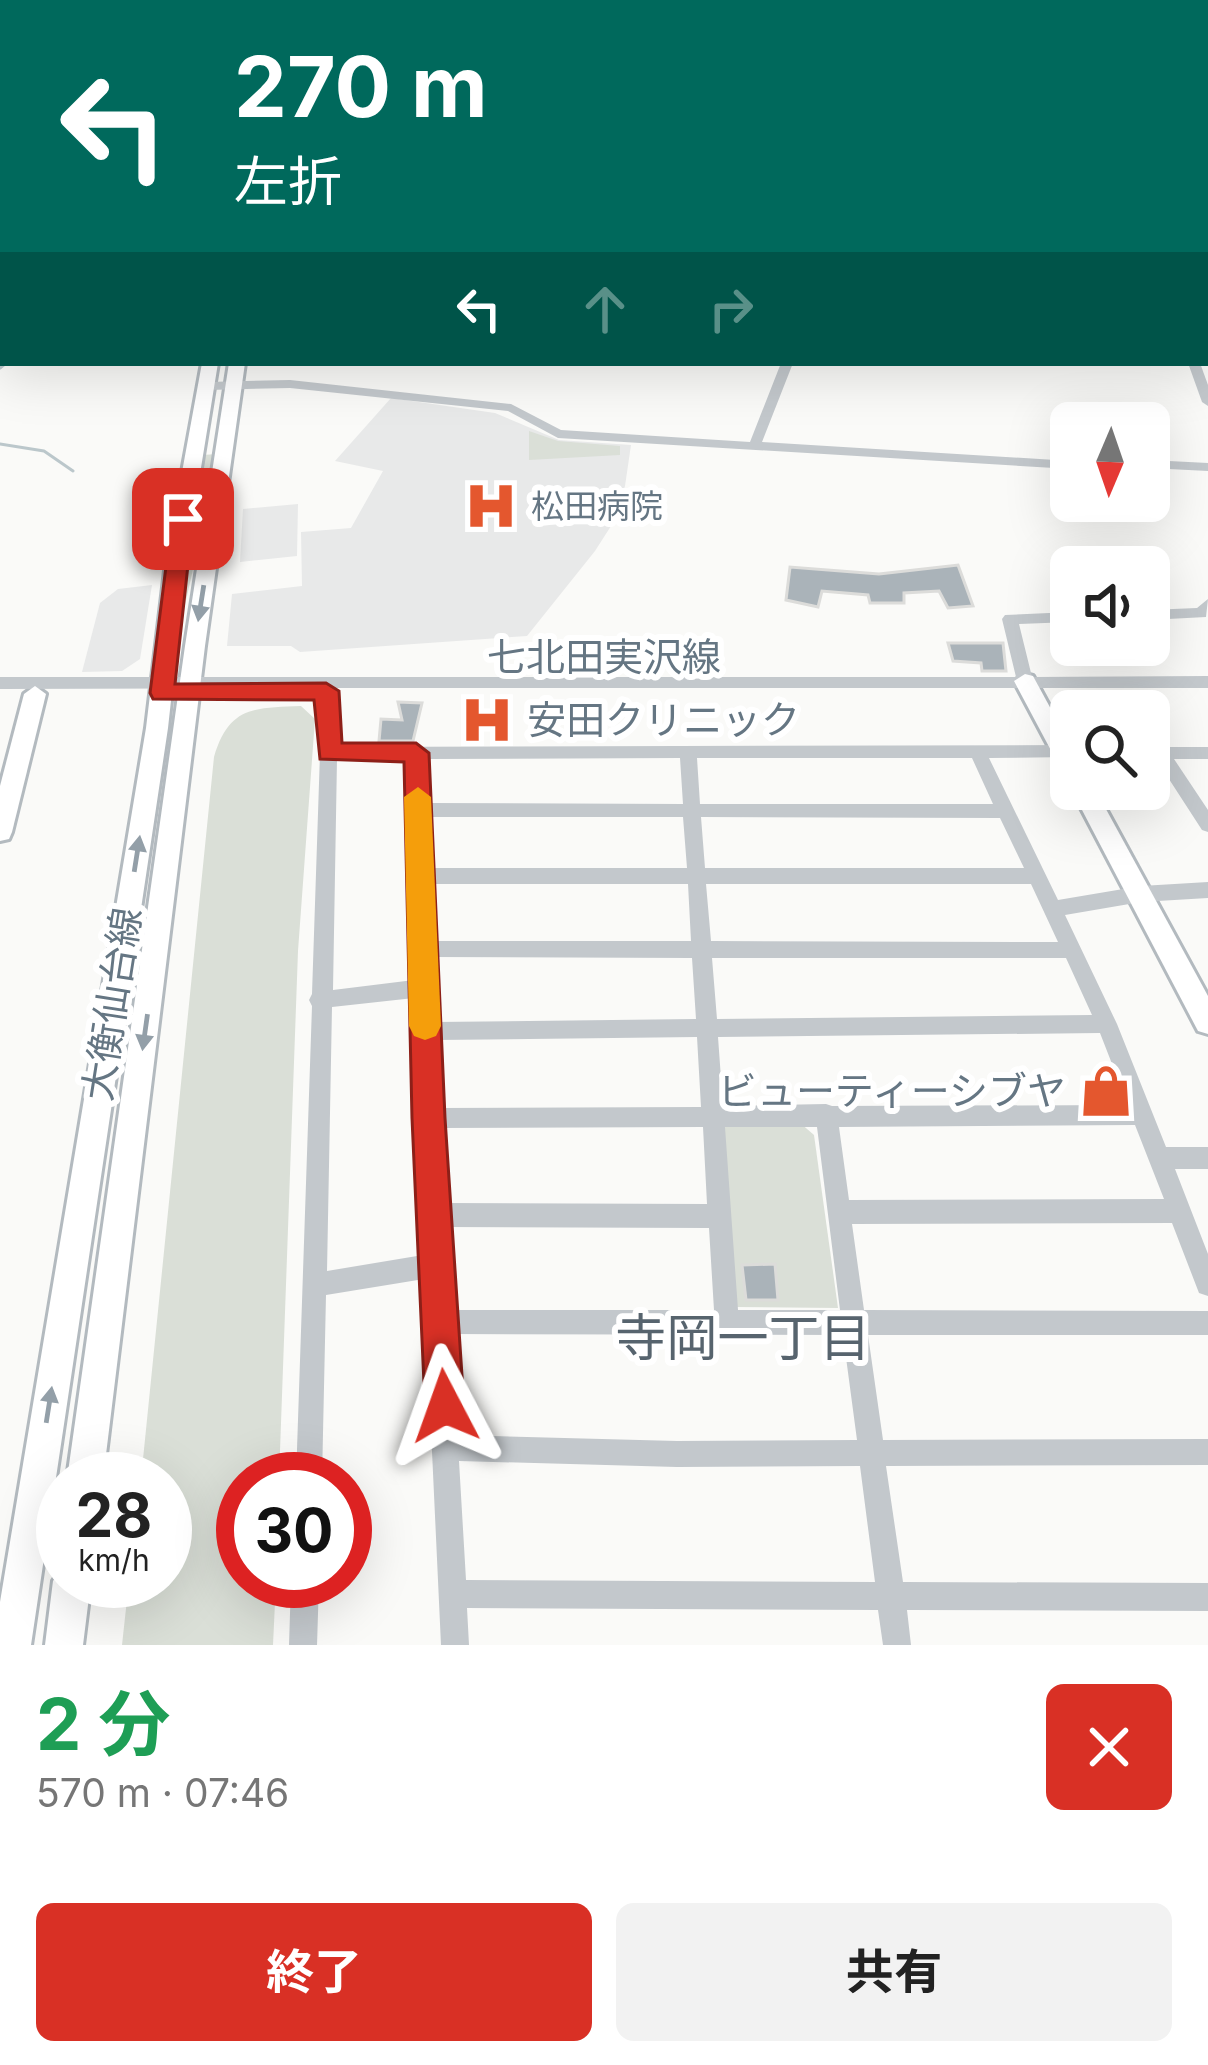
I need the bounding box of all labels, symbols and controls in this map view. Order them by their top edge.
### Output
text: 270 m [234,36,488,137]
icon: left [36,48,192,204]
text: 左折 [234,149,342,214]
icon: left [446,276,512,342]
icon: ahead [572,276,638,342]
icon: right [698,276,764,342]
north arrow [1050,402,1170,522]
map controls [1050,402,1170,810]
pin [132,468,234,570]
hospital icon: 松田病院 [462,477,520,535]
icon: arrive [150,486,216,552]
place label: 松田病院 [531,486,663,526]
button: sound [1050,546,1170,666]
one-way arrow [192,585,210,623]
street label: 七北田実沢線 [487,633,721,680]
button: search [1050,690,1170,810]
hospital icon: 安田クリニック [458,691,516,749]
place label: 安田クリニック [527,696,800,743]
one-way arrow [128,834,146,872]
street label: 大衡仙台線 [73,904,150,1104]
one-way arrow [135,1013,154,1051]
shop icon: ビューティーシブヤ [1077,1062,1135,1120]
place label: ビューティーシブヤ [718,1067,1066,1114]
district label: 寺岡一丁目 [615,1307,871,1368]
position arrow [382,1343,508,1469]
one-way arrow [40,1386,59,1423]
speed limit sign: 30 [216,1452,372,1608]
text: 28 [76,1479,152,1551]
text: km/h [78,1542,150,1578]
text: 2 分 [36,1680,170,1767]
button: close [1046,1684,1172,1810]
text: 570 m · 07:46 [36,1769,289,1816]
button: 終了 [36,1903,592,2041]
button: 共有 [616,1903,1172,2041]

